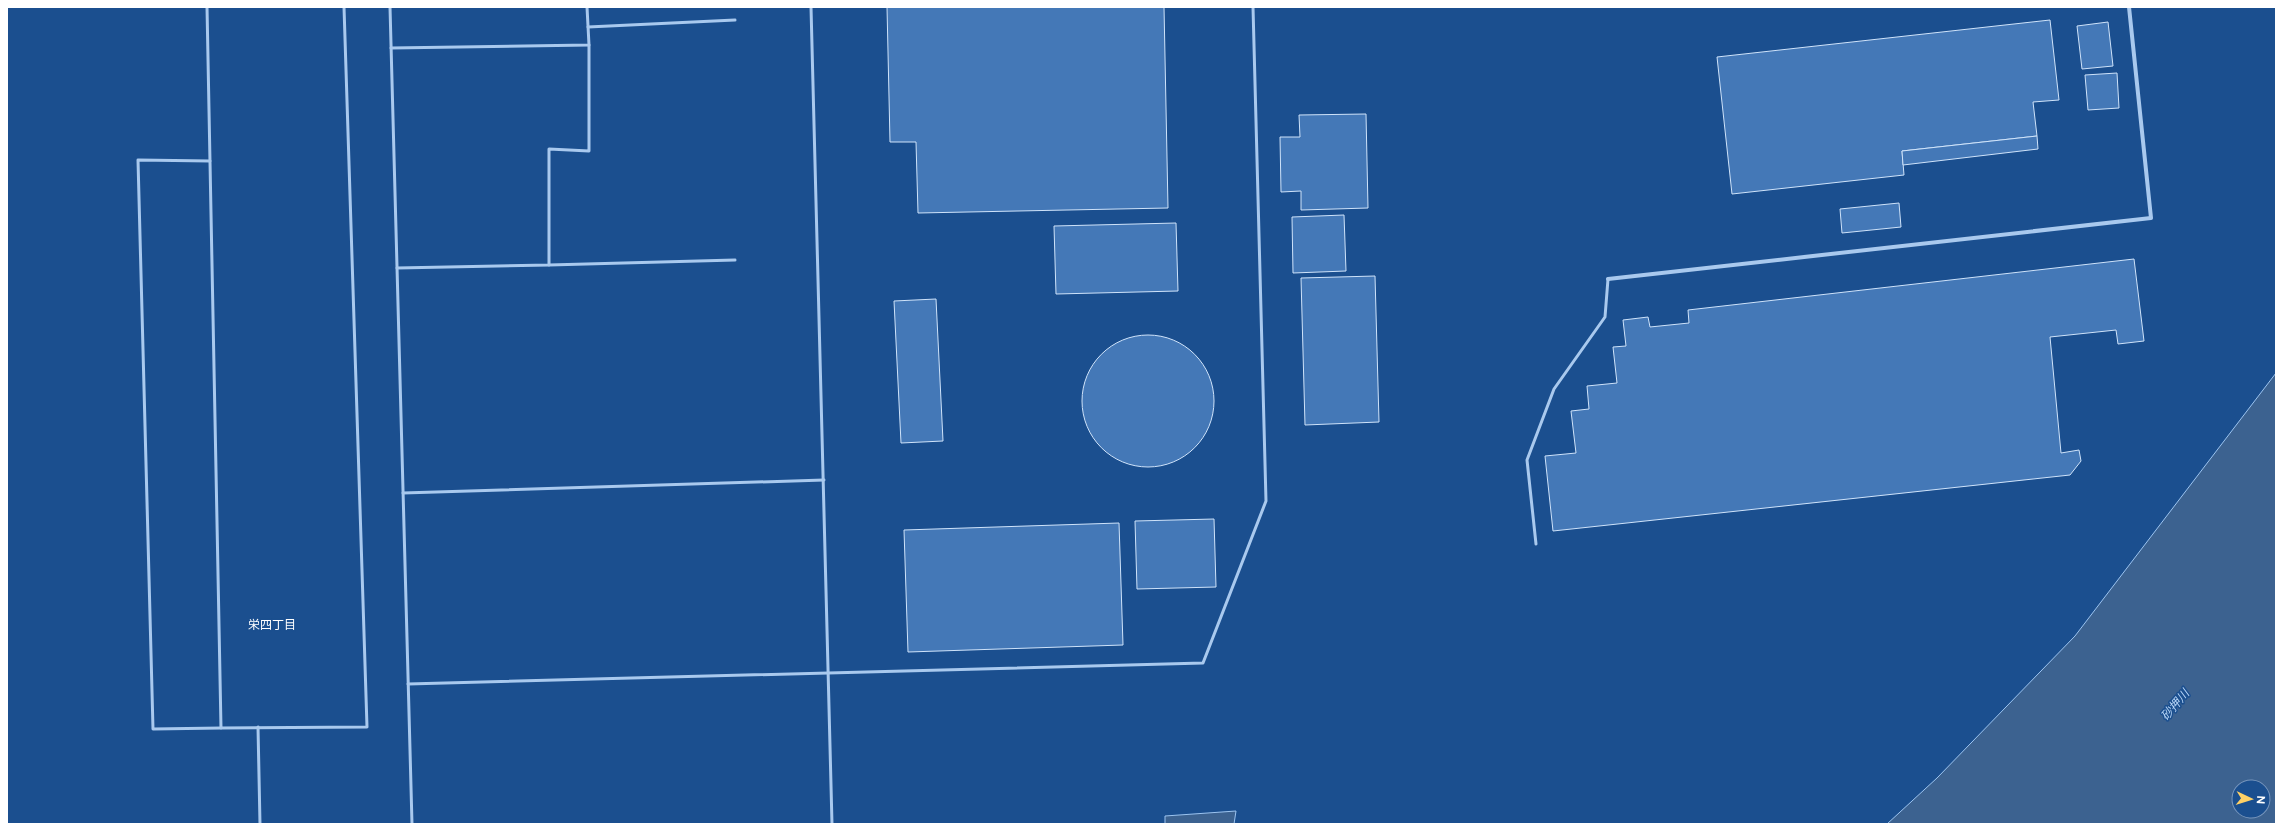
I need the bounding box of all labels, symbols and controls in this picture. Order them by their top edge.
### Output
district label: 栄四丁目 [248,618,296,632]
water label: 砂押川 [2158,685,2193,723]
north arrow [2231,779,2271,819]
text: N [2255,795,2267,804]

